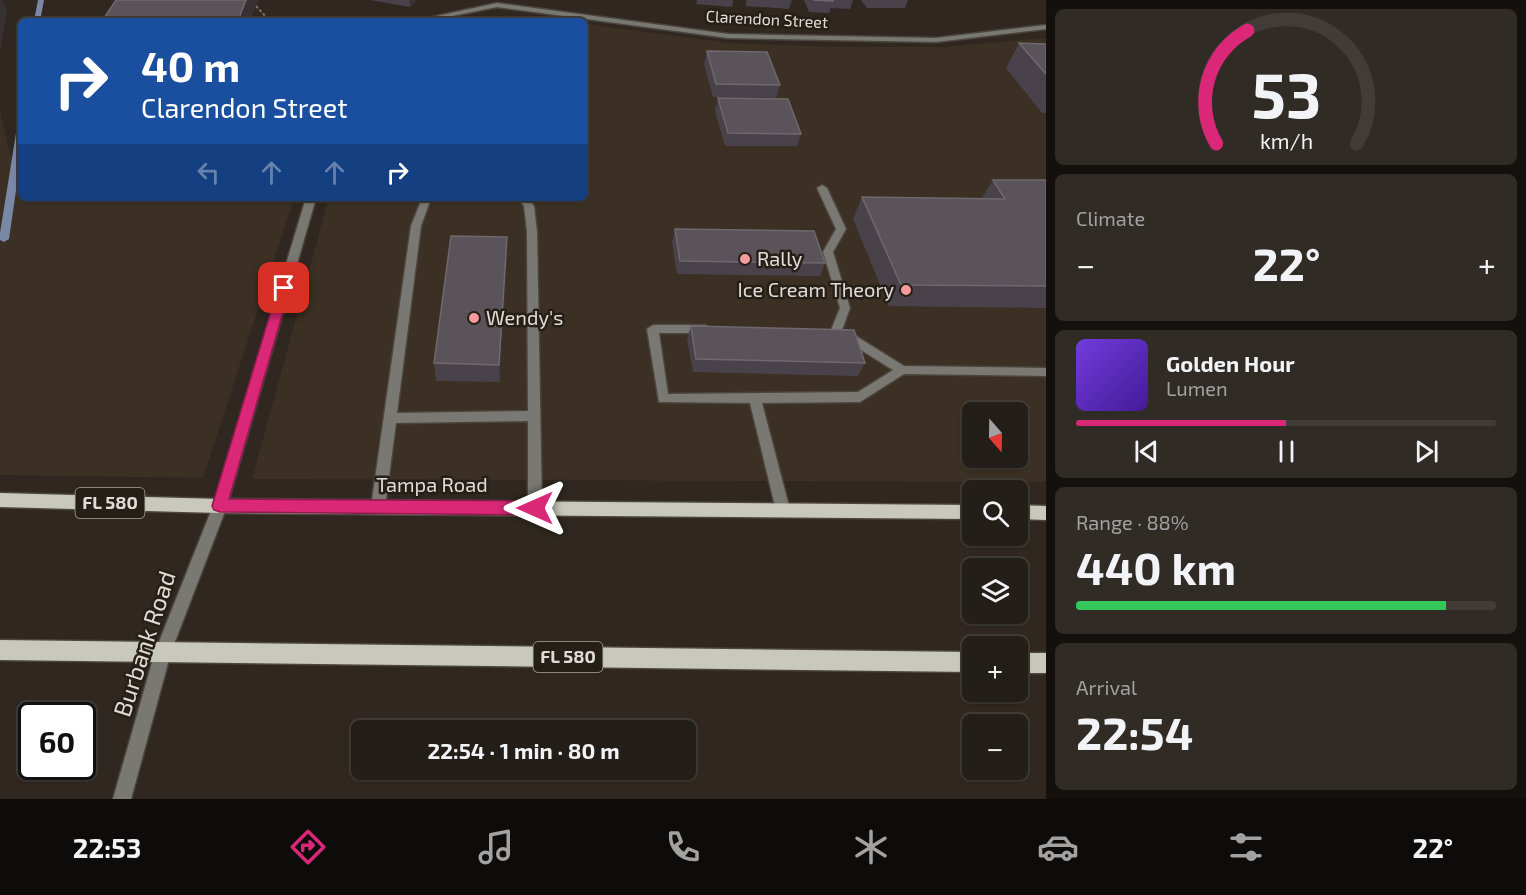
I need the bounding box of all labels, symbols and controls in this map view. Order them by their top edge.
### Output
street label: Clarendon Street [705,6,829,31]
text: 40 m [141,40,240,90]
icon: right [42,42,120,120]
text: 53 [1251,56,1321,131]
text: Clarendon Street [141,91,347,123]
text: km/h [1259,128,1313,153]
icon: left [192,156,225,189]
icon: ahead [255,156,288,189]
icon: ahead [318,156,351,189]
icon: right [381,156,414,189]
text: Climate [1076,206,1145,230]
text: 22° [1253,236,1320,290]
text: − [1076,244,1095,284]
text: + [1478,244,1496,284]
place label: Rally [757,246,803,270]
marker: Rally [738,252,752,266]
pin [258,262,309,313]
icon: arrive [267,271,300,304]
place label: Ice Cream Theory [738,277,894,301]
marker: Ice Cream Theory [899,283,913,297]
place label: Wendy's [486,305,563,329]
marker: Wendy's [467,311,481,325]
text: Golden Hour [1166,350,1295,376]
text: Lumen [1166,376,1228,400]
north arrow [962,402,1028,468]
map controls [962,402,1028,780]
icon: previous [1130,435,1163,468]
icon: pause [1270,435,1303,468]
icon: next [1410,435,1443,468]
street label: Tampa Road [376,472,488,496]
position arrow [503,476,567,540]
button: search [962,480,1028,546]
road number: FL 580 [76,488,144,518]
text: Range · 88% [1076,510,1189,534]
text: 440 km [1076,540,1236,594]
button: layers [962,558,1028,624]
street label: Burbank Road [106,567,181,720]
button: + [962,636,1028,702]
road number: FL 580 [534,642,602,672]
text: Arrival [1076,675,1137,699]
speed limit sign: 60 [18,702,96,780]
text: 22:54 [1076,705,1193,759]
button: − [962,714,1028,780]
text: 22:54 · 1 min · 80 m [427,737,620,763]
icon: directions [287,826,329,868]
icon: music [475,826,517,868]
icon: phone [662,826,704,868]
icon: climate [850,826,892,868]
icon: car [1037,826,1079,868]
icon: filters [1225,826,1267,868]
text: 22:53 [73,831,141,863]
text: 22° [1412,831,1453,863]

